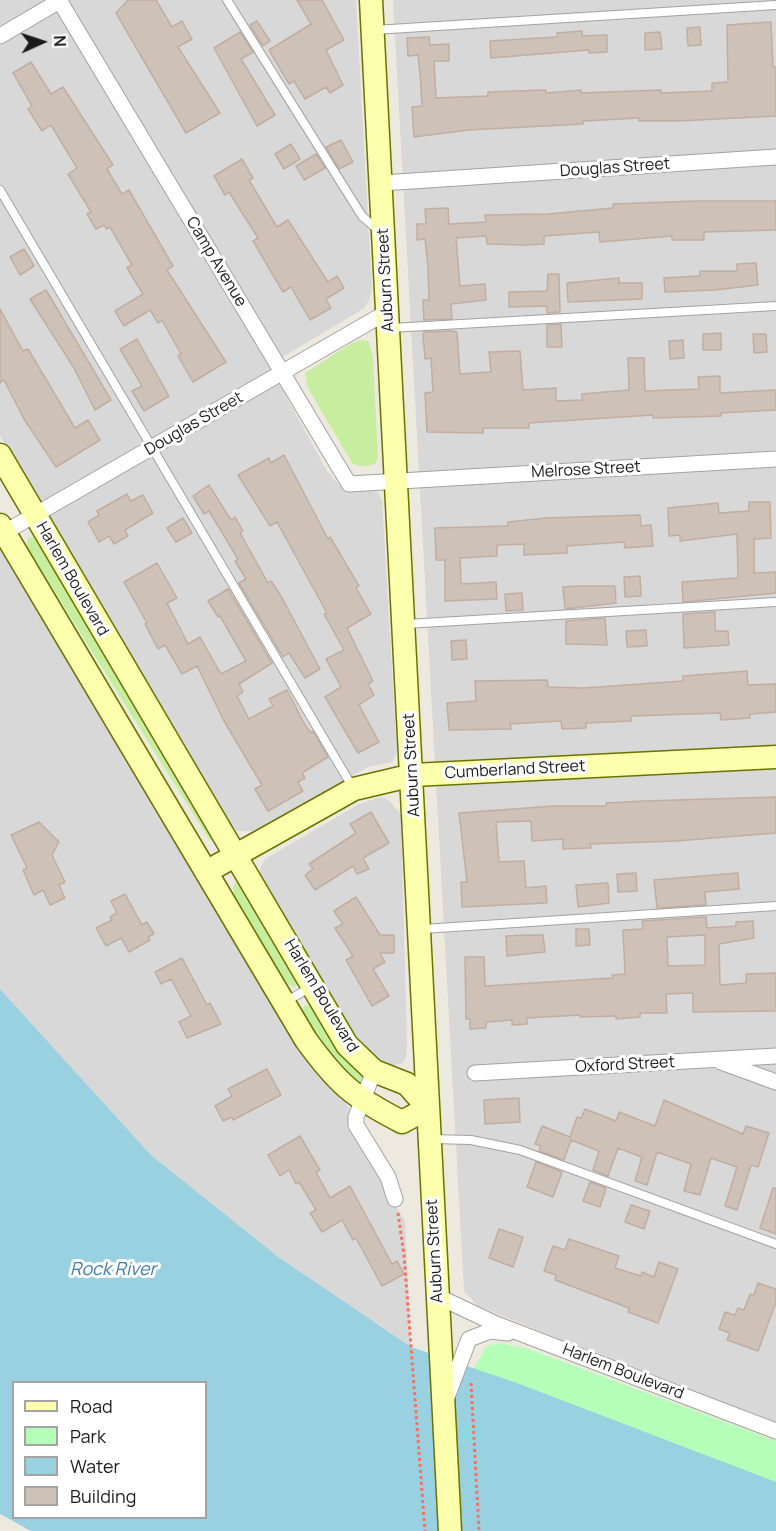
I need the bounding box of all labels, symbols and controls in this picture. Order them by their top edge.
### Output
north arrow [12,12,72,72]
text: N [49,35,71,47]
street label: Douglas Street [559,155,671,181]
street label: Camp Avenue [182,214,250,310]
street label: Auburn Street [374,228,398,332]
street label: Douglas Street [141,388,247,460]
street label: Melrose Street [531,458,641,482]
street label: Harlem Boulevard [32,519,112,639]
street label: Auburn Street [400,713,424,817]
street label: Cumberland Street [444,757,586,783]
street label: Harlem Boulevard [280,936,362,1056]
street label: Oxford Street [575,1053,675,1077]
street label: Auburn Street [423,1199,447,1303]
water label: Rock River [70,1259,156,1281]
street label: Harlem Boulevard [560,1340,686,1404]
legend [12,1381,207,1519]
text: Road [70,1394,113,1418]
text: Park [70,1424,106,1448]
text: Water [70,1454,120,1478]
text: Building [70,1484,136,1508]

